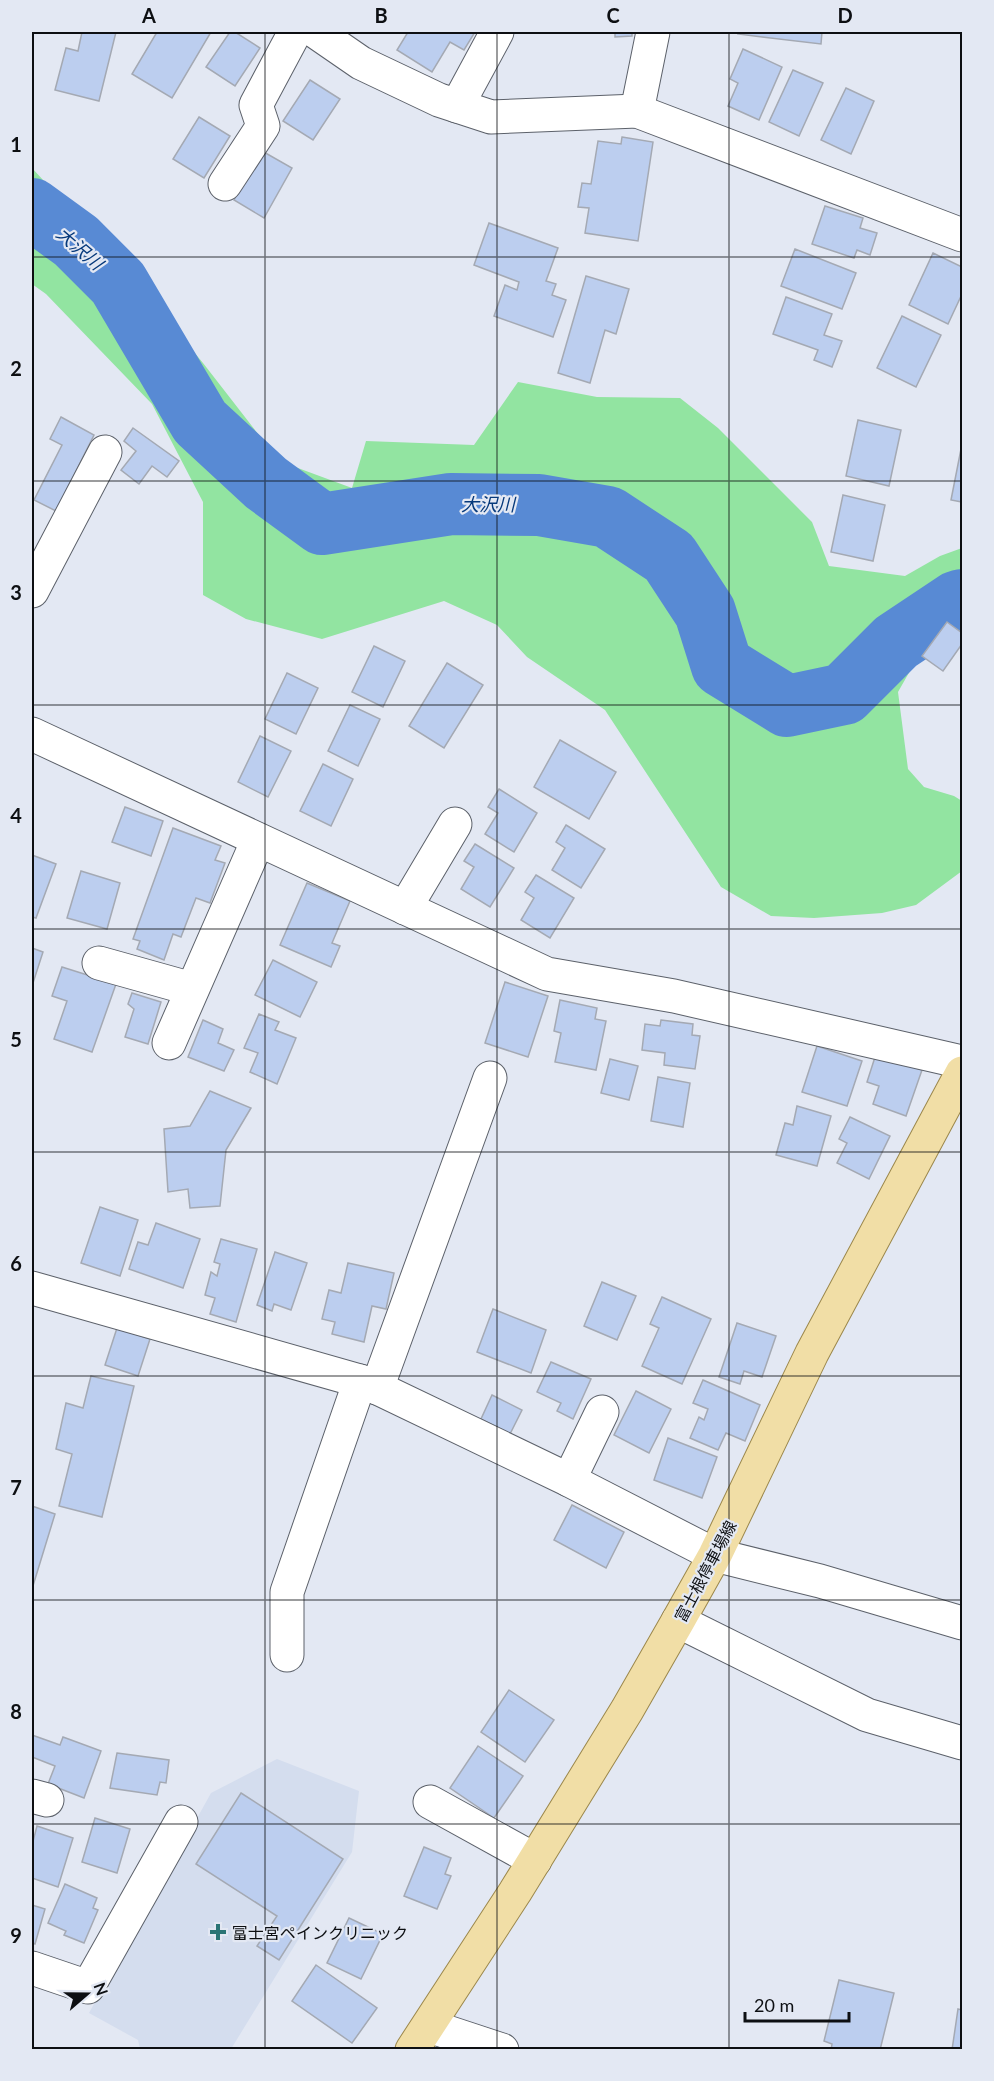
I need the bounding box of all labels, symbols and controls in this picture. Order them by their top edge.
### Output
text: A [141,3,156,27]
text: B [374,3,388,27]
text: C [606,3,620,27]
text: D [837,3,853,27]
text: 1 [10,132,22,156]
water label: 大沢川 [52,222,109,275]
text: 2 [10,356,22,380]
water label: 大沢川 [461,493,517,515]
text: 3 [10,580,22,604]
text: 4 [10,803,22,827]
text: 5 [10,1027,22,1051]
text: 6 [10,1251,22,1275]
text: 7 [10,1475,22,1499]
street label: 富士根停車場線 [670,1517,740,1625]
text: 8 [10,1699,22,1723]
text: 9 [10,1923,22,1947]
marker: 富士宮ペインクリニック [209,1923,227,1941]
place label: 富士宮ペインクリニック [232,1923,408,1942]
north arrow [57,1964,117,2024]
text: N [91,1980,113,1998]
scale bar [745,1985,848,2023]
text: 20 m [754,1994,794,2016]

